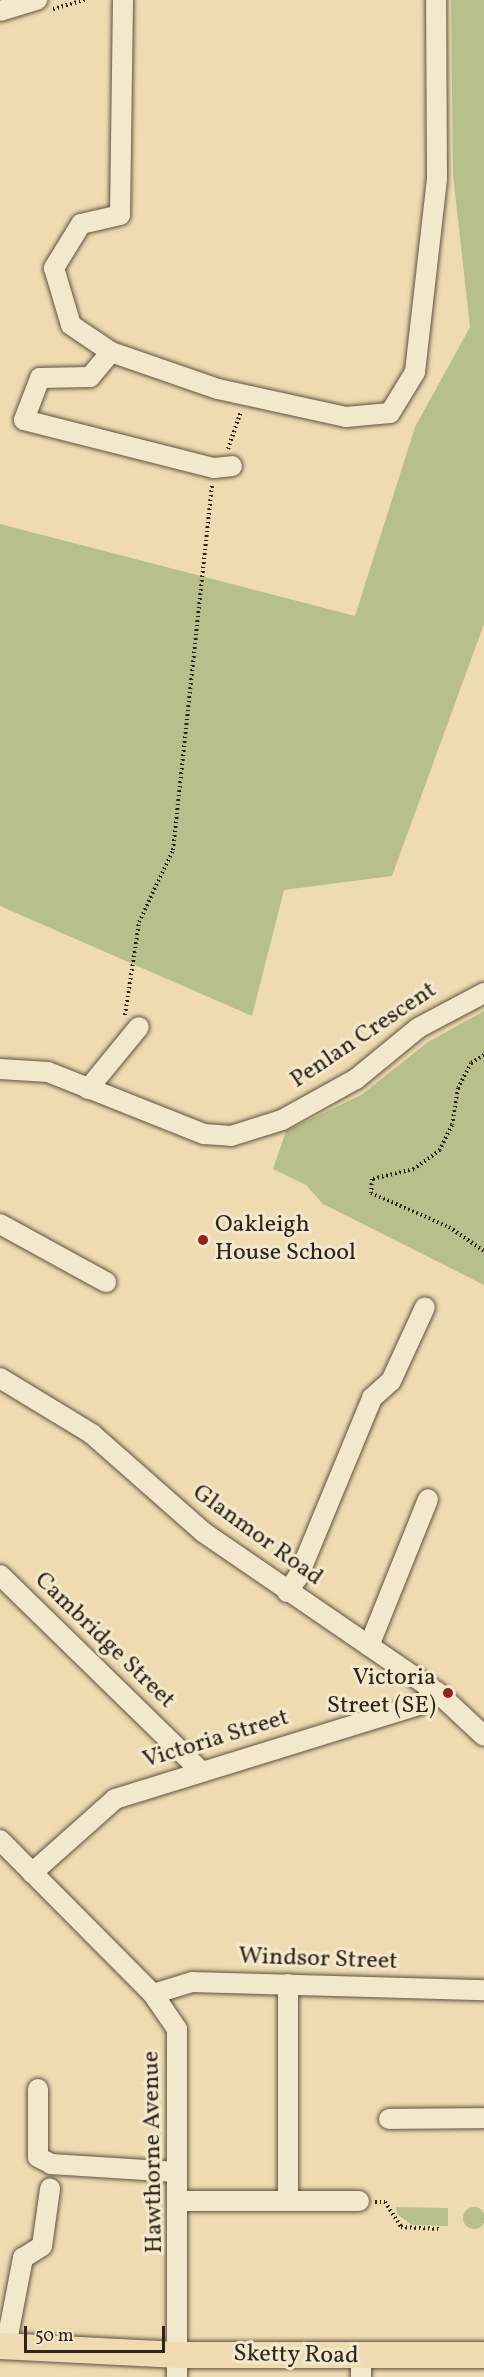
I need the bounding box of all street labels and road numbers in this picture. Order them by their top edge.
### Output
street label: Penlan Crescent [286,977,442,1095]
street label: Glanmor Road [186,1479,328,1593]
street label: Cambridge Street [28,1567,180,1715]
street label: Victoria Street [140,1704,292,1776]
street label: Windsor Street [238,1943,398,1977]
street label: Hawthorne Avenue [138,2051,170,2253]
street label: Sketty Road [233,2341,359,2371]

